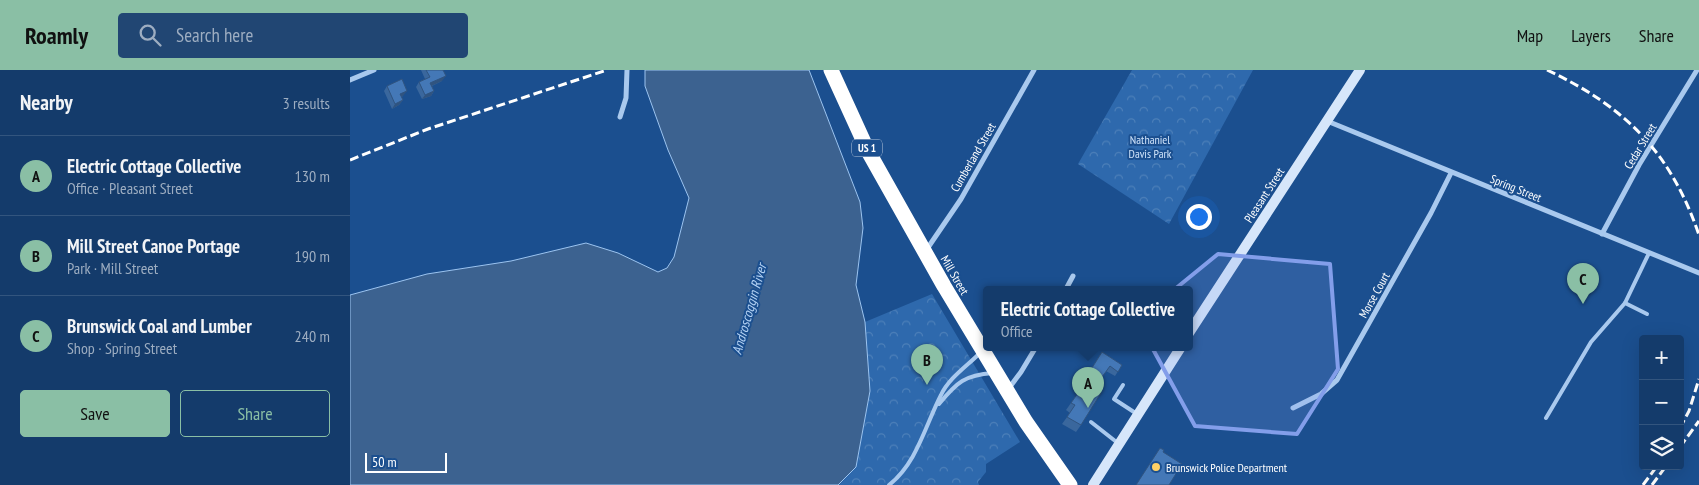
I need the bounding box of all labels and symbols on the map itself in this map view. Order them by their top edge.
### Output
street label: Cumberland Street [947,119,999,194]
street label: Cedar Street [1620,120,1660,172]
park label: Nathaniel Davis Park [1129,132,1172,161]
road number: US 1 [852,140,882,156]
street label: Pleasant Street [1241,164,1288,225]
street label: Spring Street [1488,171,1545,205]
your location [1186,204,1212,230]
street label: Mill Street [938,253,973,298]
water label: Androscoggin River [727,260,771,356]
pin: C [1567,263,1599,304]
street label: Morse Court [1355,269,1393,321]
pin: B [911,344,943,385]
pin: A [1072,367,1104,408]
scale bar [365,450,448,473]
place label: Brunswick Police Department [1166,460,1288,475]
marker: Brunswick Police Department [1150,461,1162,473]

